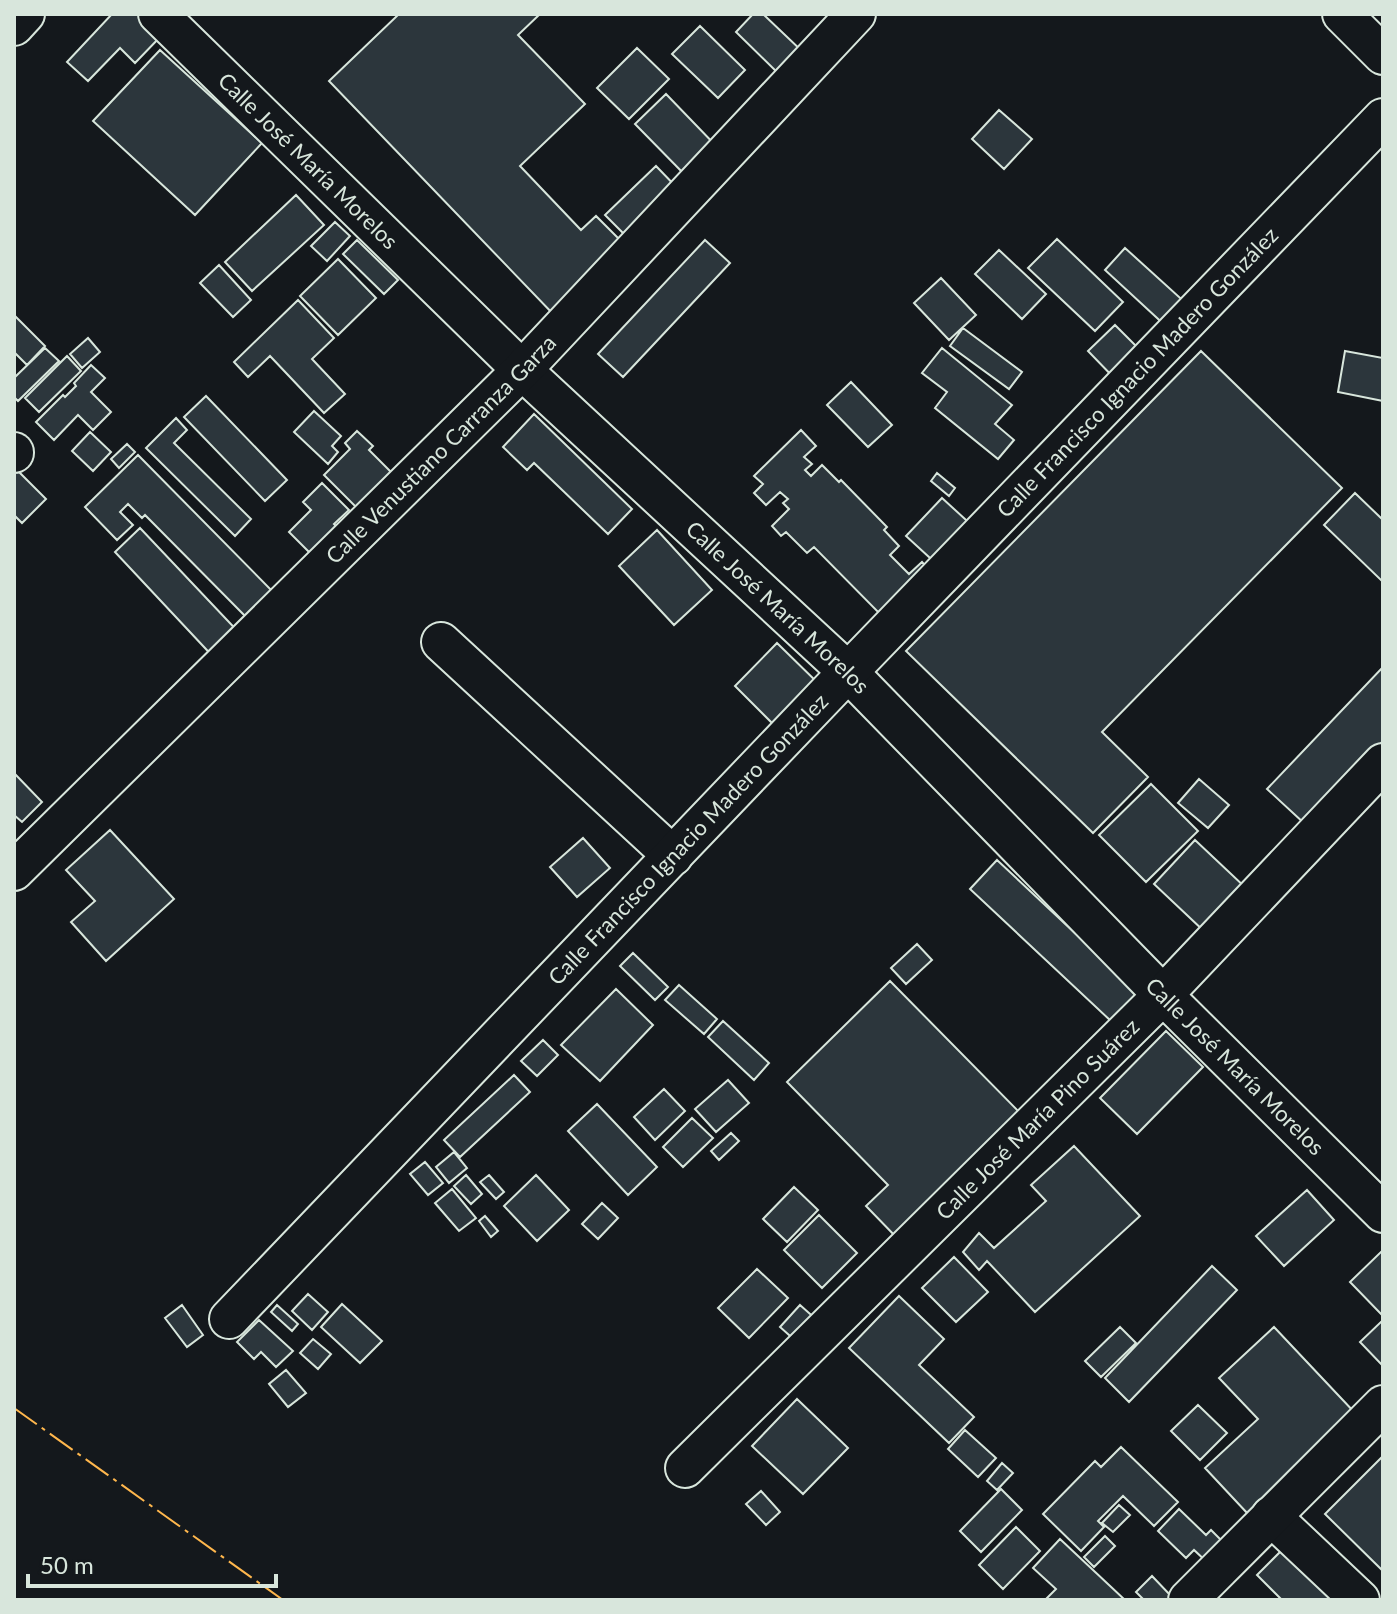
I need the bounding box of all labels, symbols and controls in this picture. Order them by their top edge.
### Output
street label: Calle José María Morelos [213,67,404,254]
street label: Calle Francisco Ignacio Madero González [991,221,1283,523]
street label: Calle Venustiano Carranza Garza [320,329,561,569]
street label: Calle José María Morelos [681,515,875,699]
street label: Calle Francisco Ignacio Madero González [542,687,833,990]
street label: Calle José María Morelos [1140,972,1330,1160]
street label: Calle José María Pino Suárez [930,1013,1144,1225]
scale bar [28,1538,276,1588]
text: 50 m [40,1550,94,1579]

